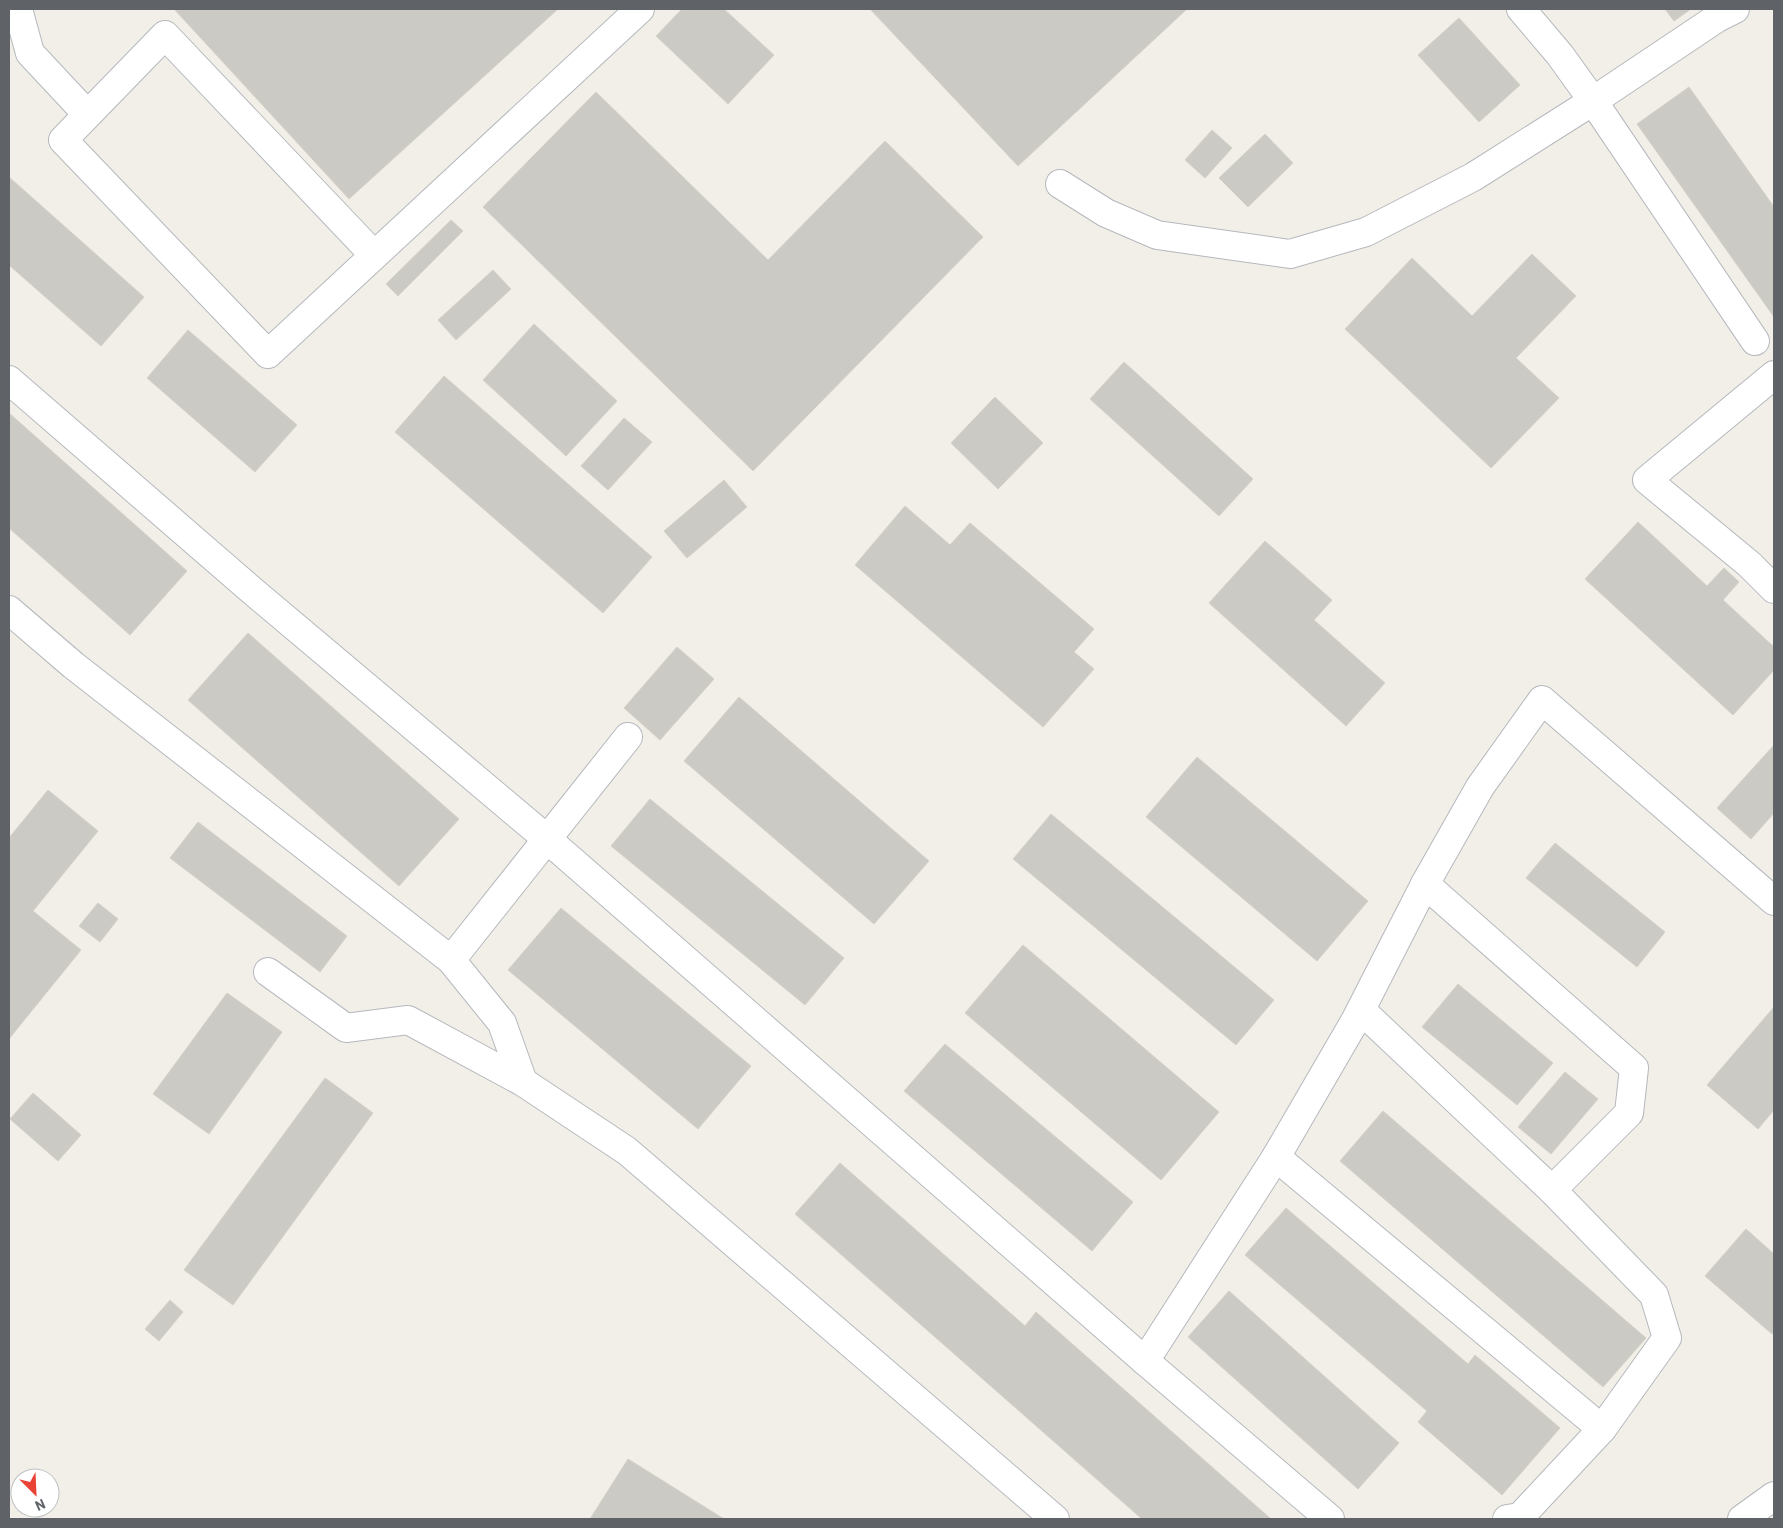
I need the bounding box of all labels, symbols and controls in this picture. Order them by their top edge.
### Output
north arrow [10,1468,60,1518]
text: N [33,1496,48,1515]

